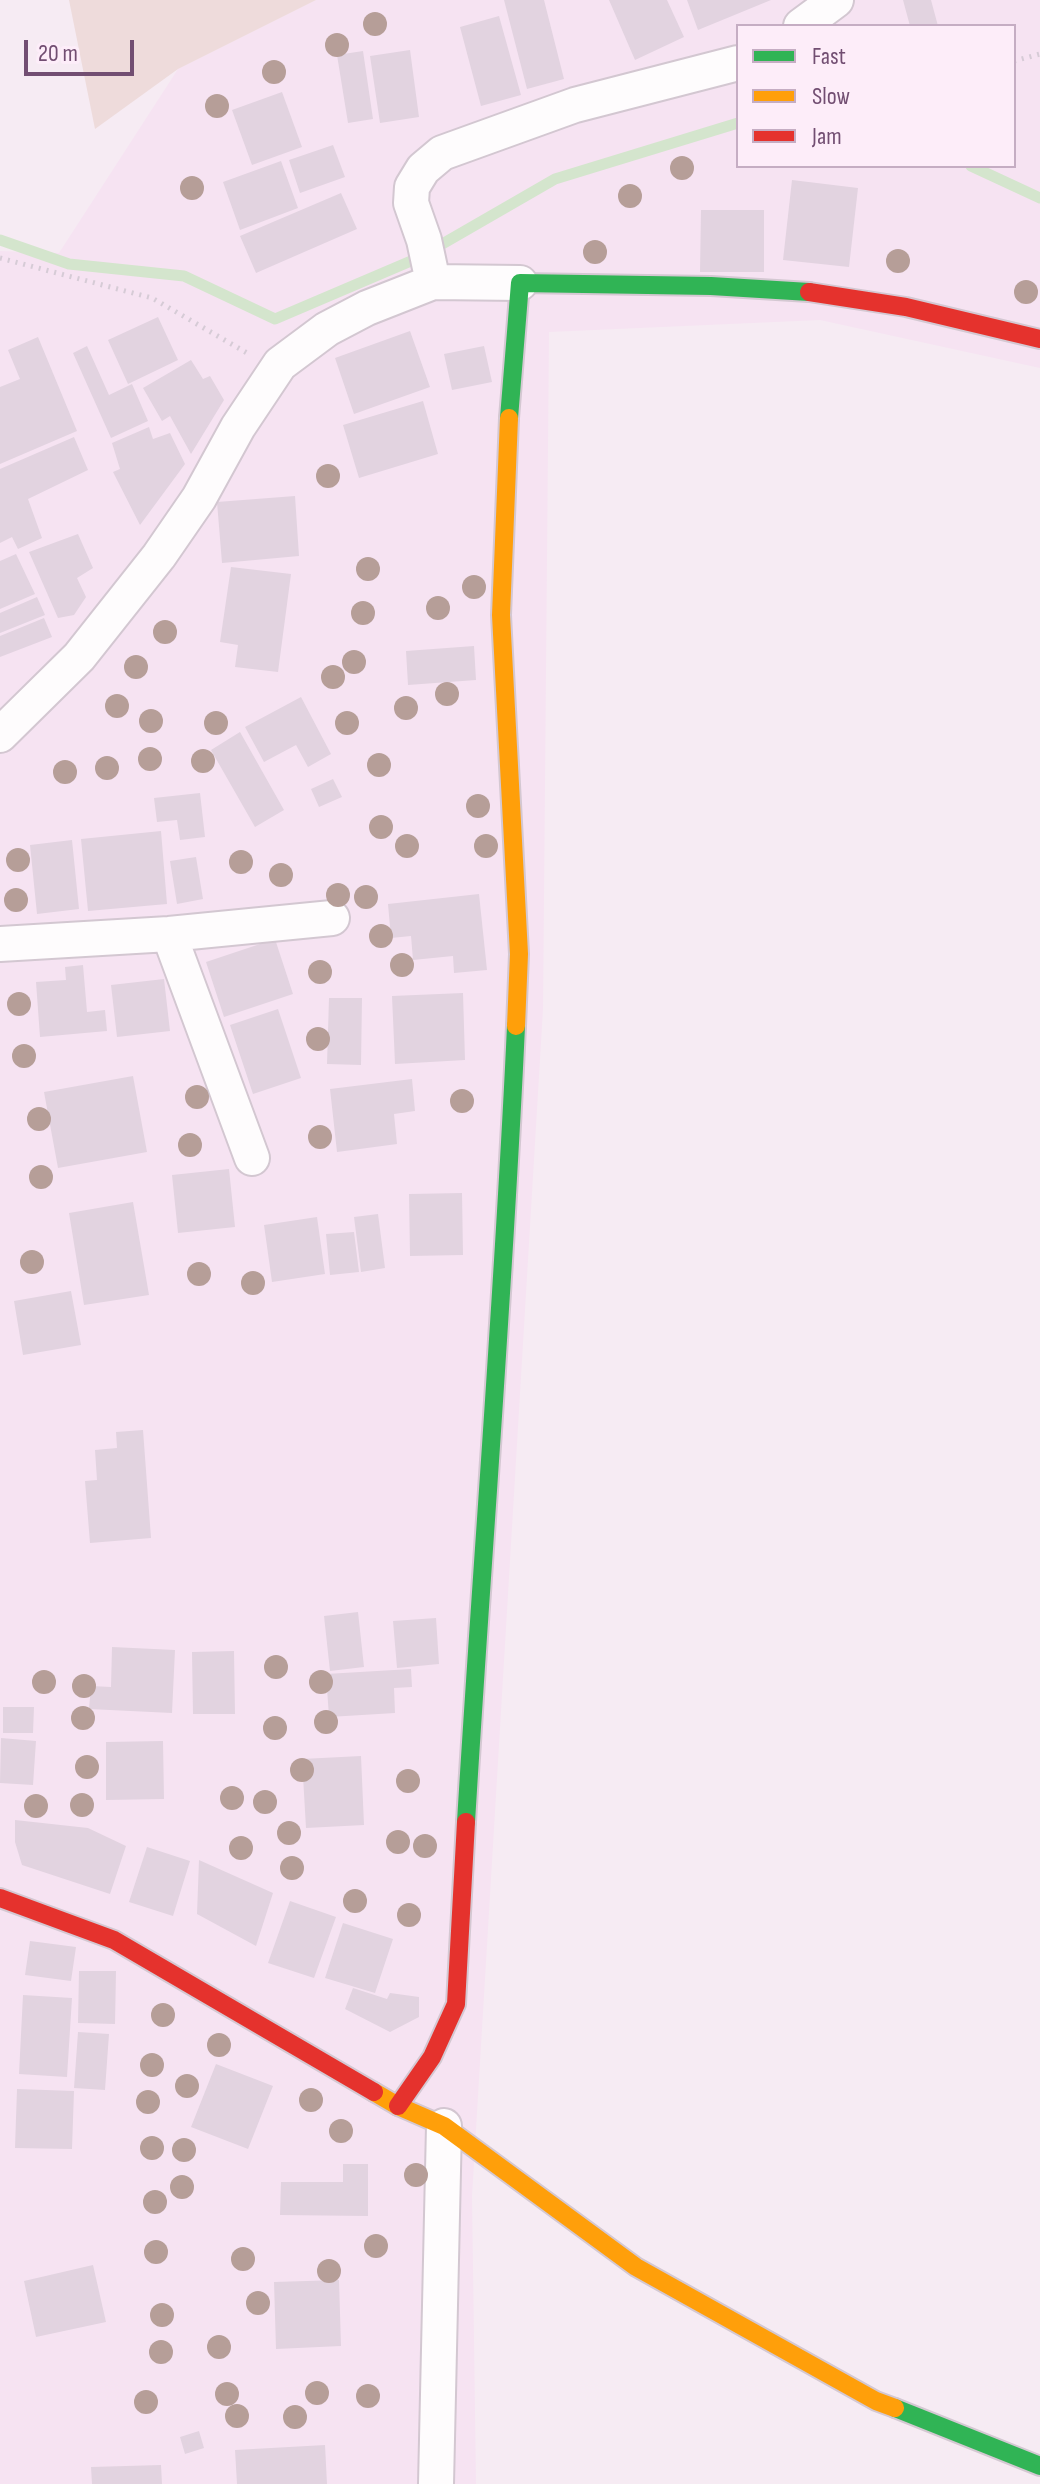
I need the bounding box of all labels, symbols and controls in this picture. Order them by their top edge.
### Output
scale bar [28,24,138,74]
legend [736,24,1016,168]
text: 20 m [38,39,78,68]
text: Fast [812,42,846,71]
text: Slow [812,82,850,111]
text: Jam [812,122,842,151]

